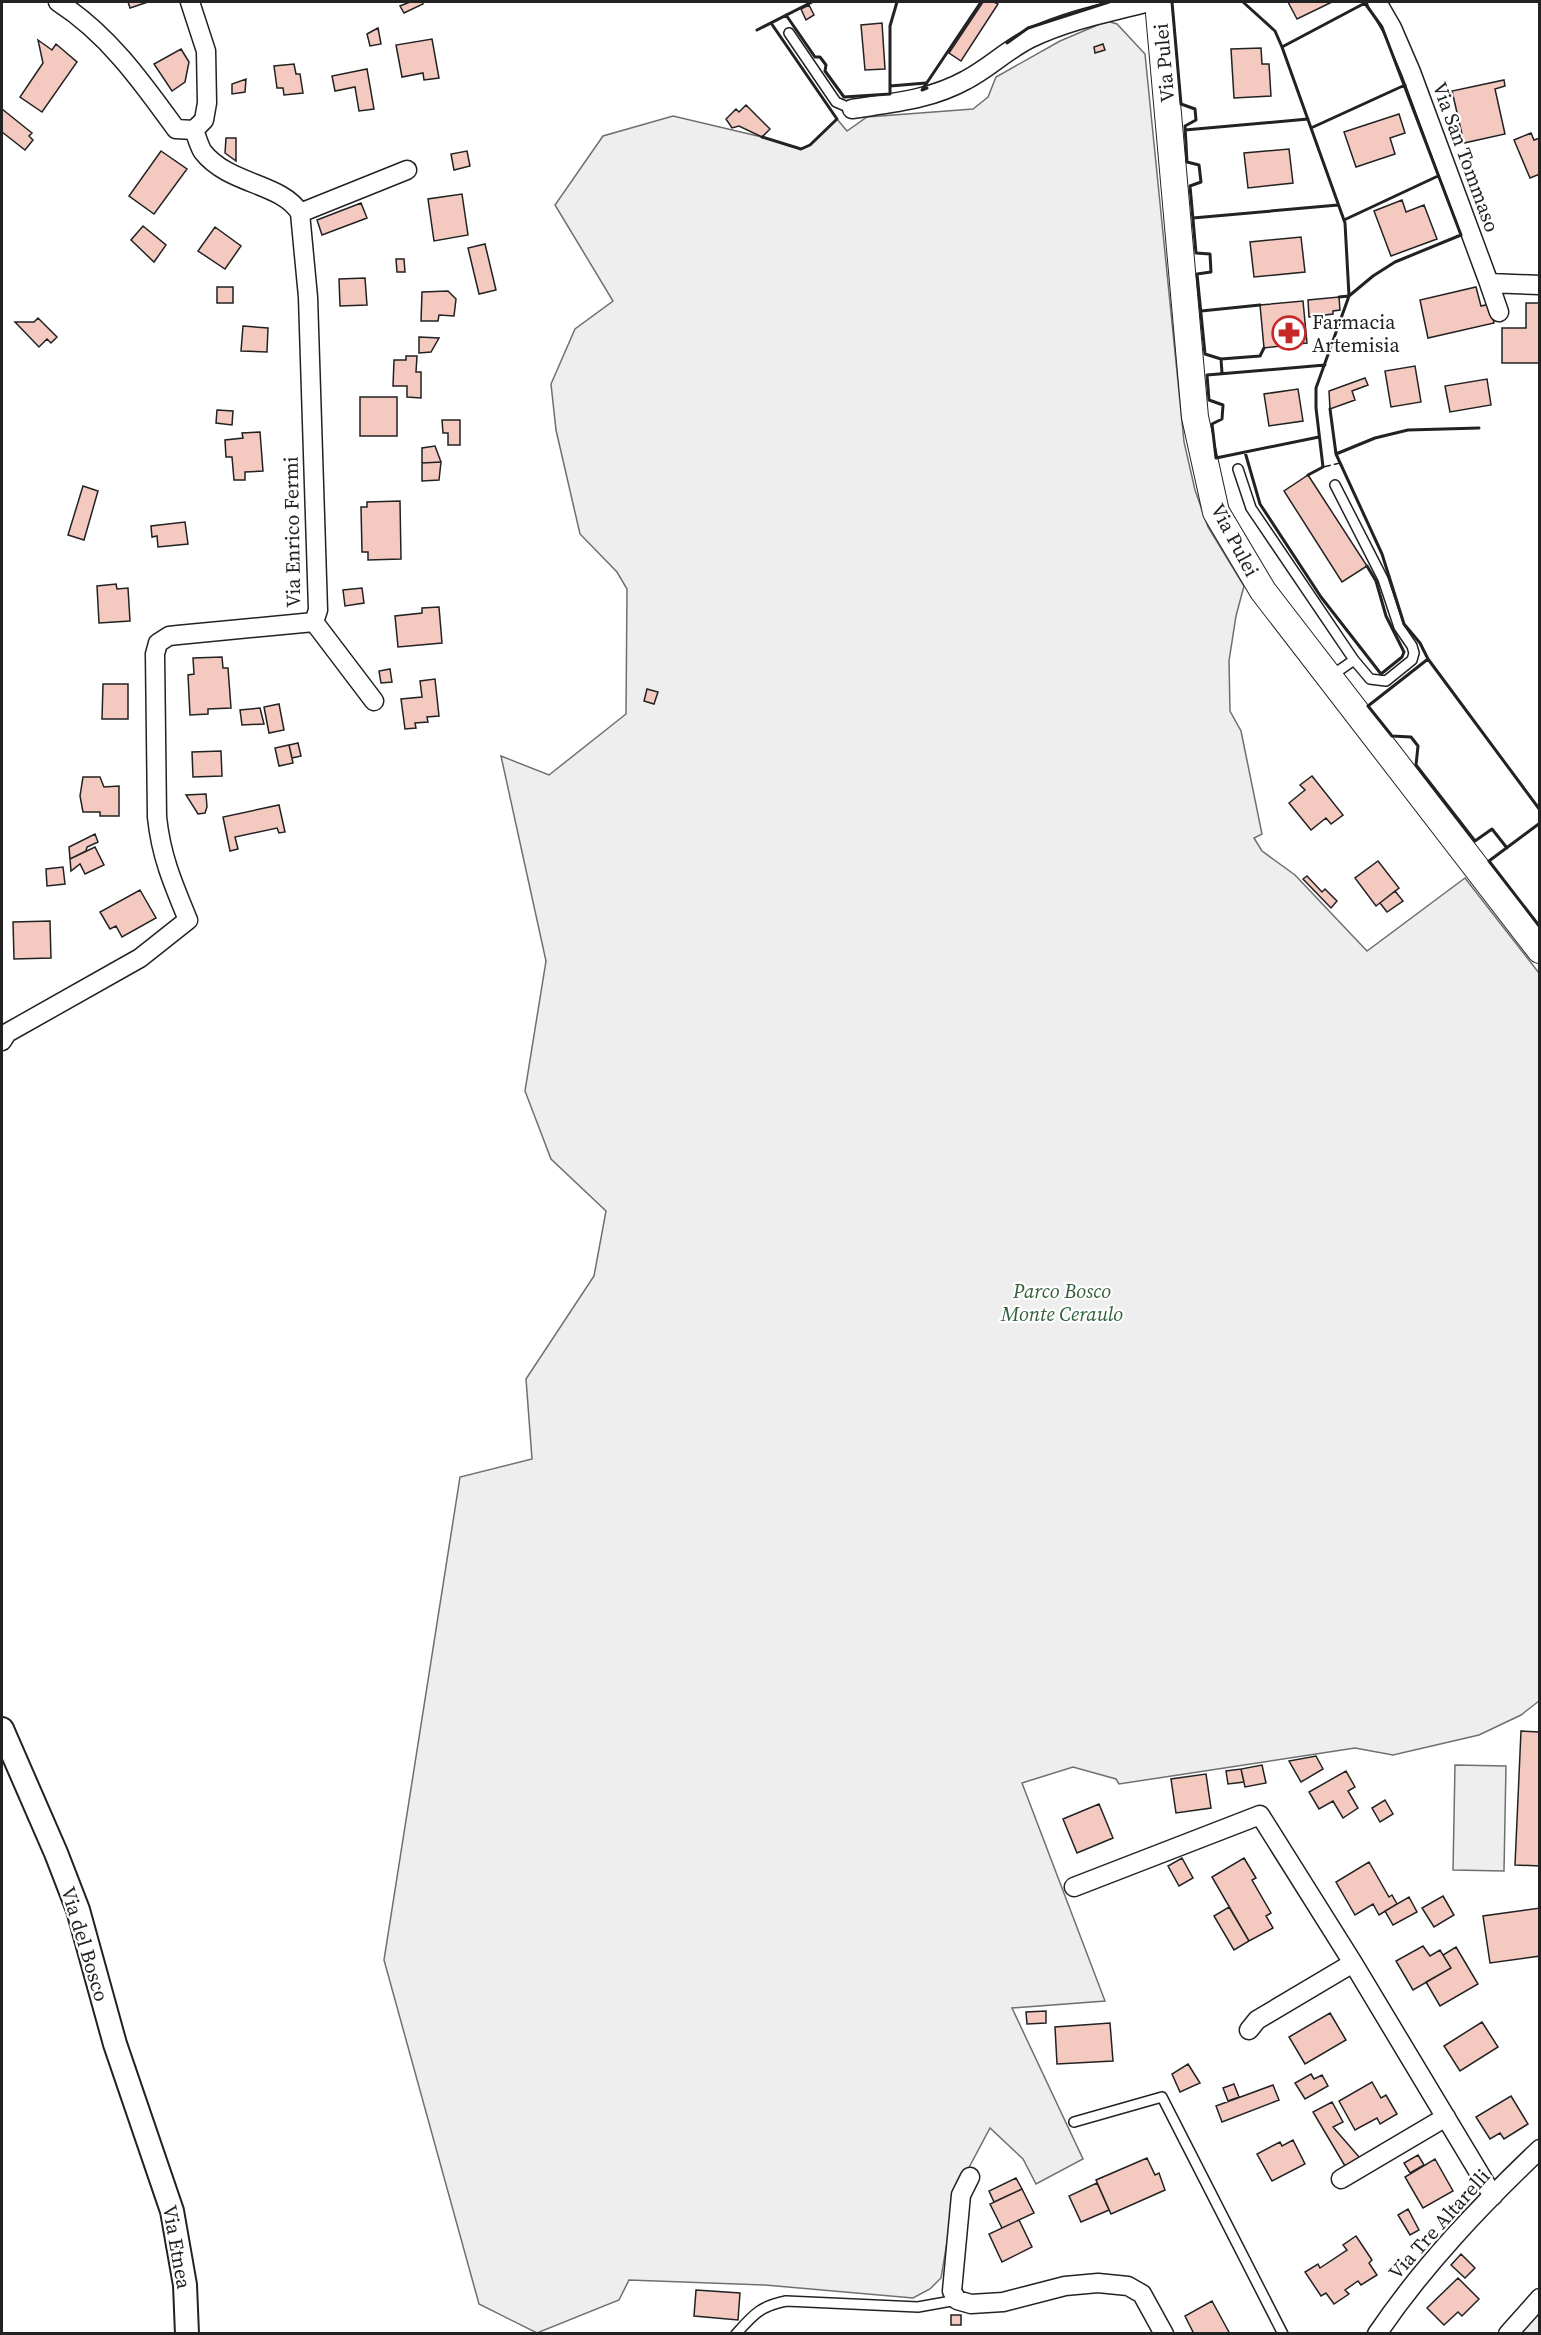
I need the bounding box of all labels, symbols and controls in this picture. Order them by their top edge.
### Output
street label: Via Pulei [1147,22,1181,104]
street label: Via San Tommaso [1426,78,1506,236]
place label: Farmacia Artemisia [1312,308,1400,359]
pharmacy icon: Farmacia Artemisia [1271,315,1307,351]
street label: Via Enrico Fermi [277,456,307,608]
street label: Via Pulei [1204,498,1266,582]
park label: Parco Bosco Monte Ceraulo [1000,1277,1123,1328]
street label: Via del Bosco [54,1883,116,2005]
street label: Via Tre Altarelli [1382,2163,1496,2285]
street label: Via Etnea [156,2203,198,2292]

